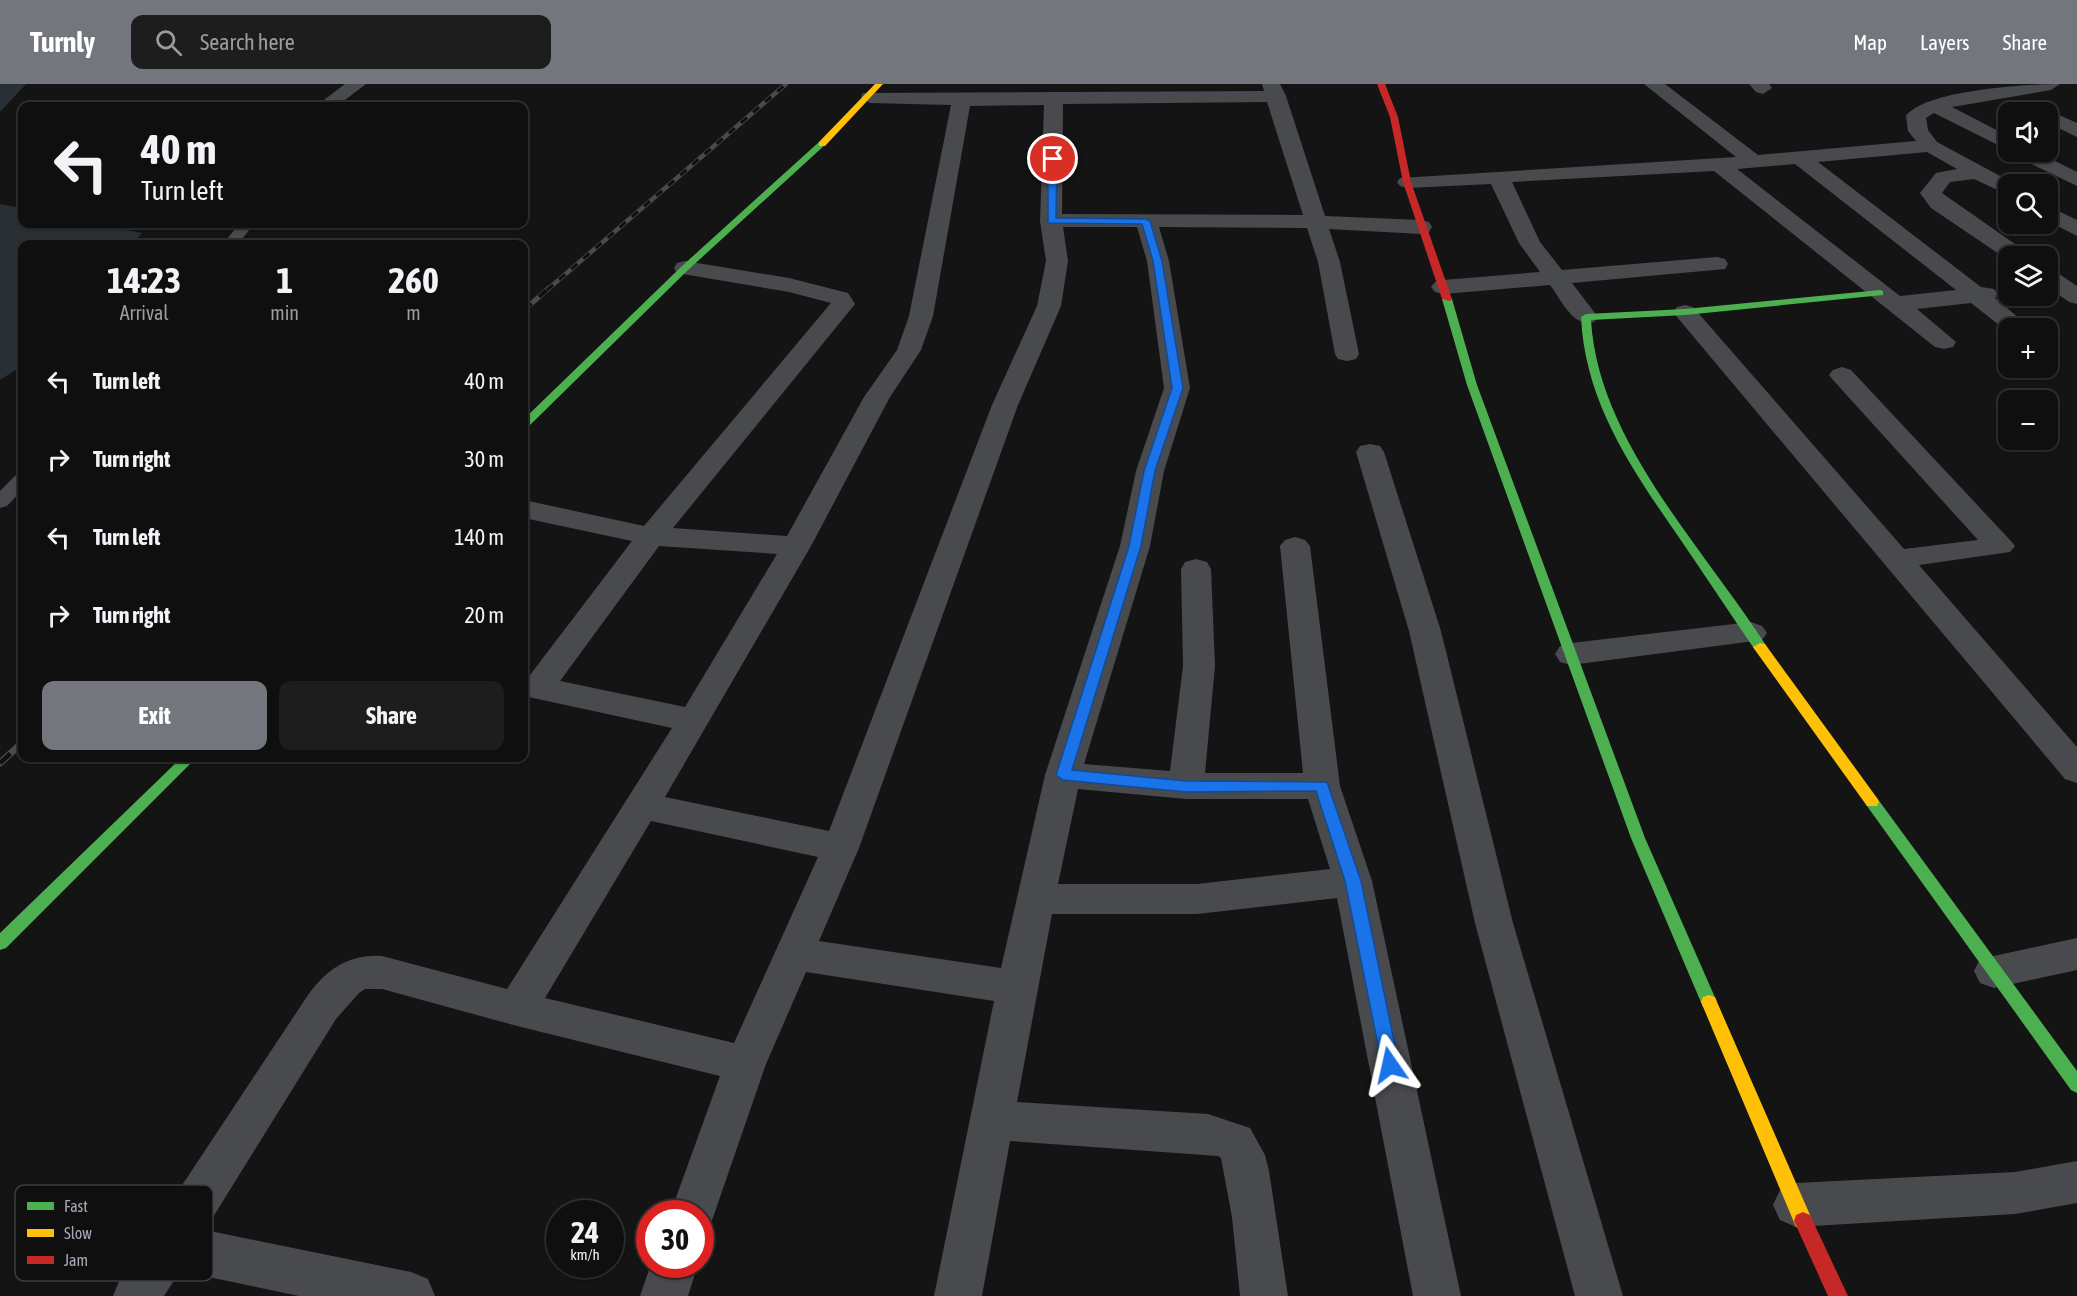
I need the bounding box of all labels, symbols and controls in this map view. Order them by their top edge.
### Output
search box [131,15,551,69]
text: Turnly [30,26,95,58]
icon: search [152,26,185,59]
text: Search here [200,29,295,55]
text: Map [1853,30,1887,54]
text: Layers [1920,30,1970,54]
text: Share [2003,30,2047,54]
map controls [1998,102,2058,450]
button: sound [1998,102,2058,162]
text: 40 m [141,125,216,173]
icon: left [42,126,120,204]
pin [1027,133,1078,184]
icon: arrive [1036,142,1069,175]
button: search [1998,174,2058,234]
text: Turn left [141,175,224,206]
button: layers [1998,246,2058,306]
text: 14:23 [107,259,181,301]
text: 1 [276,259,293,301]
text: 260 [388,259,439,301]
text: Arrival [120,301,169,324]
text: min [270,301,299,324]
text: m [406,301,421,324]
button: + [1998,318,2058,378]
icon: left [42,365,75,398]
text: Turn left [93,368,160,394]
text: 40 m [464,368,504,394]
button: − [1998,390,2058,450]
icon: right [42,443,75,476]
text: Turn right [93,446,170,472]
text: 30 m [464,446,504,472]
icon: left [42,521,75,554]
text: Turn left [93,524,160,550]
text: 140 m [454,524,504,550]
icon: right [42,599,75,632]
text: Turn right [93,602,170,628]
text: 20 m [464,602,504,628]
button: Exit [42,681,267,750]
button: Share [279,681,504,750]
position arrow [1358,1033,1422,1097]
legend [15,1185,213,1281]
text: Fast [64,1197,88,1215]
speed limit sign: 30 [636,1200,714,1278]
text: 24 [571,1215,599,1249]
text: Slow [64,1224,92,1242]
text: km/h [570,1246,600,1263]
text: Jam [64,1251,88,1269]

